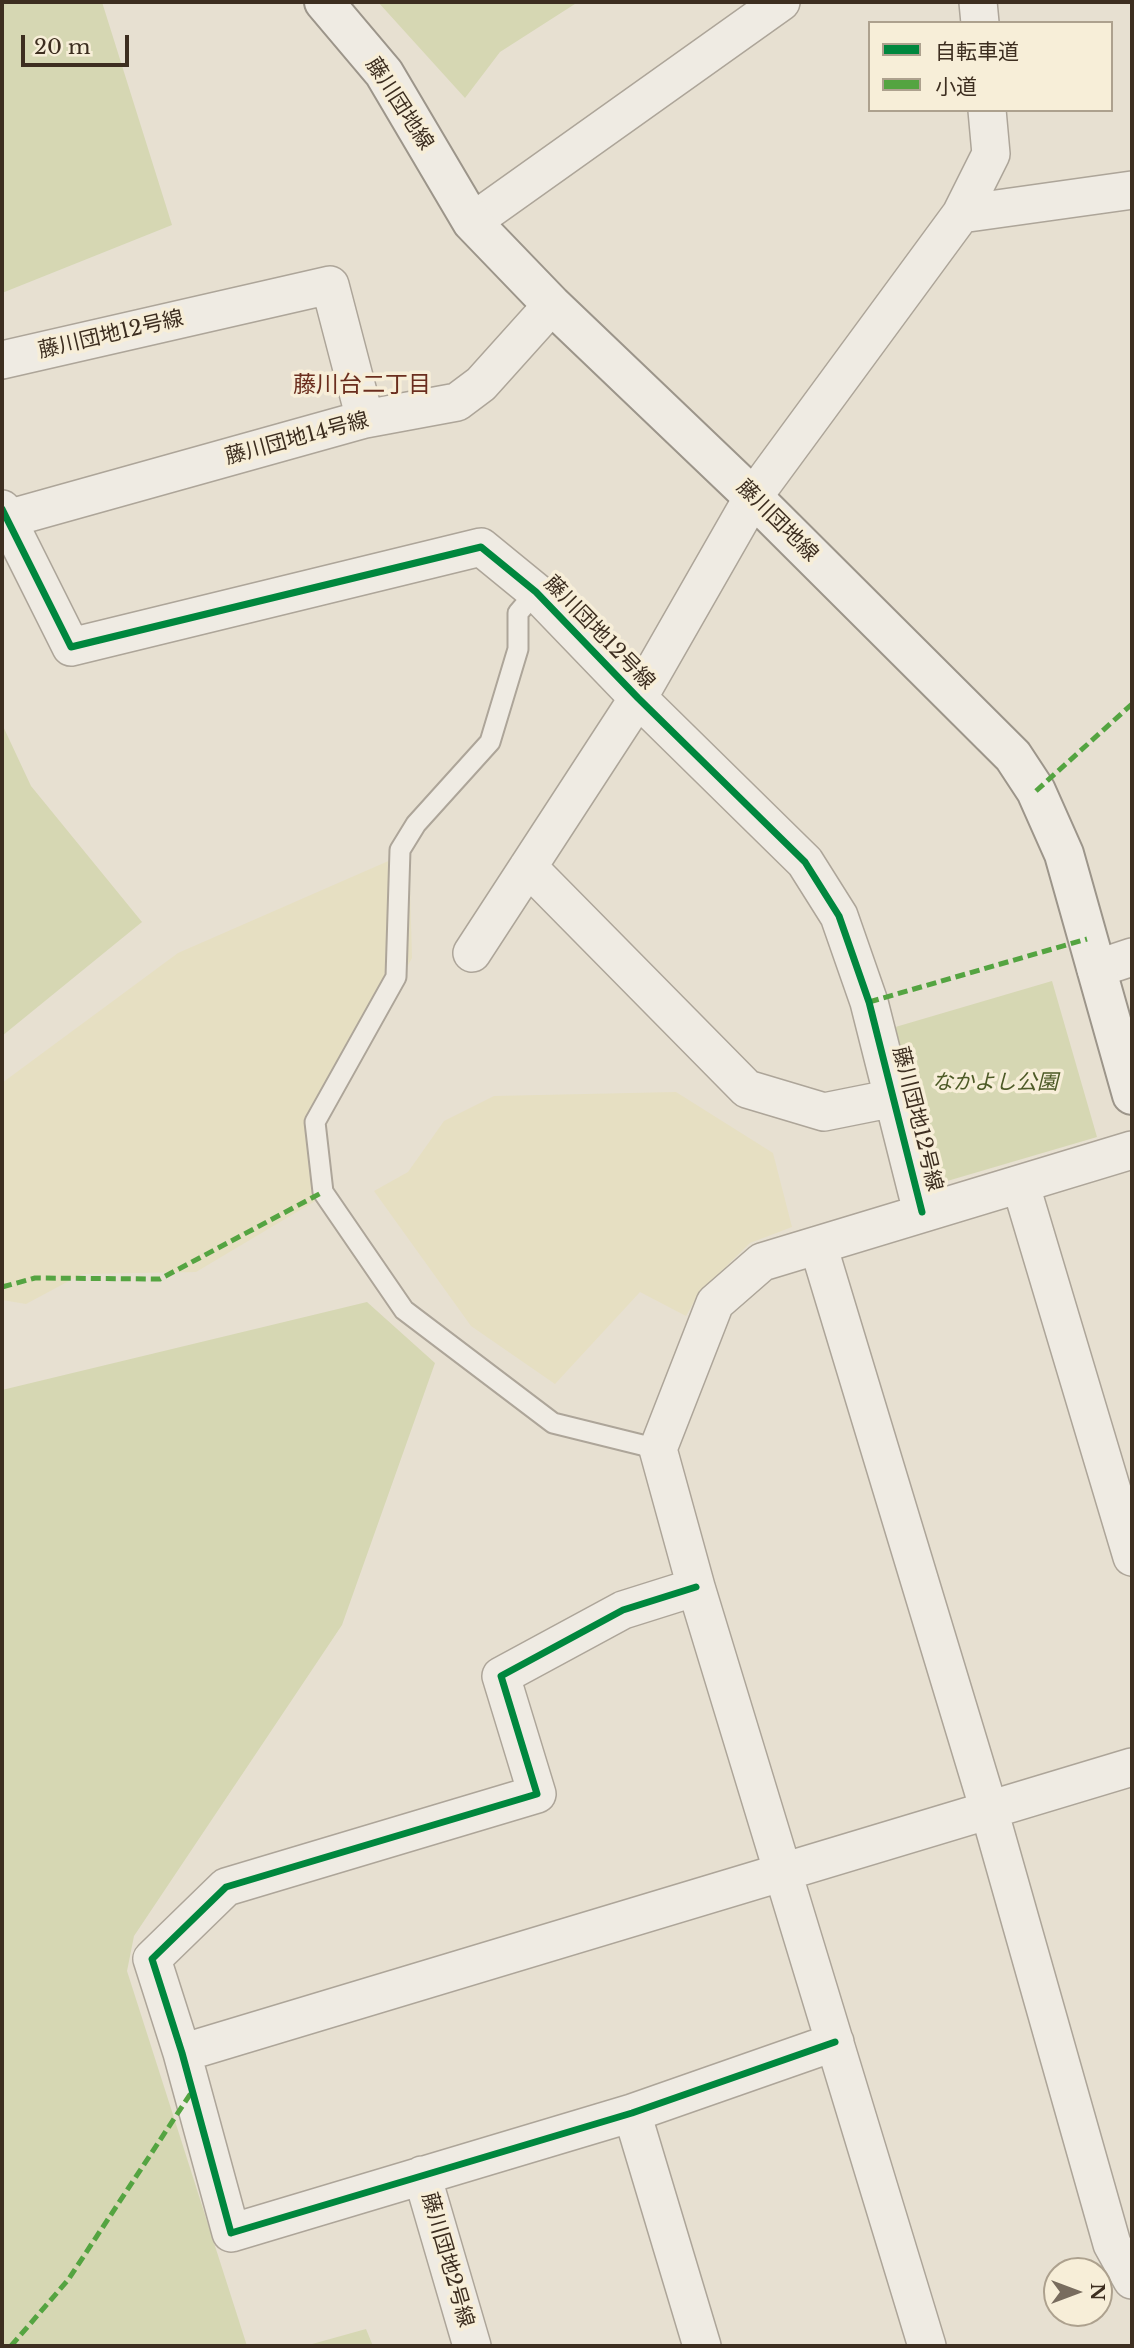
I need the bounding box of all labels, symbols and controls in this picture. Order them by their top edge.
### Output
scale bar [24,21,133,65]
legend [868,21,1113,112]
text: 20 m [34,34,91,60]
text: 自転車道 [935,39,1019,65]
street label: 藤川団地線 [360,53,438,155]
text: 小道 [935,74,977,100]
street label: 藤川団地12号線 [36,306,186,364]
district label: 藤川台二丁目 [293,372,431,400]
street label: 藤川団地14号線 [222,408,372,470]
street label: 藤川団地線 [731,475,823,567]
street label: 藤川団地12号線 [538,571,660,695]
street label: 藤川団地12号線 [887,1044,947,1194]
park label: なかよし公園 [932,1070,1058,1096]
street label: 藤川団地2号線 [416,2190,478,2330]
north arrow [1043,2257,1113,2327]
text: N [1086,2283,1109,2301]

